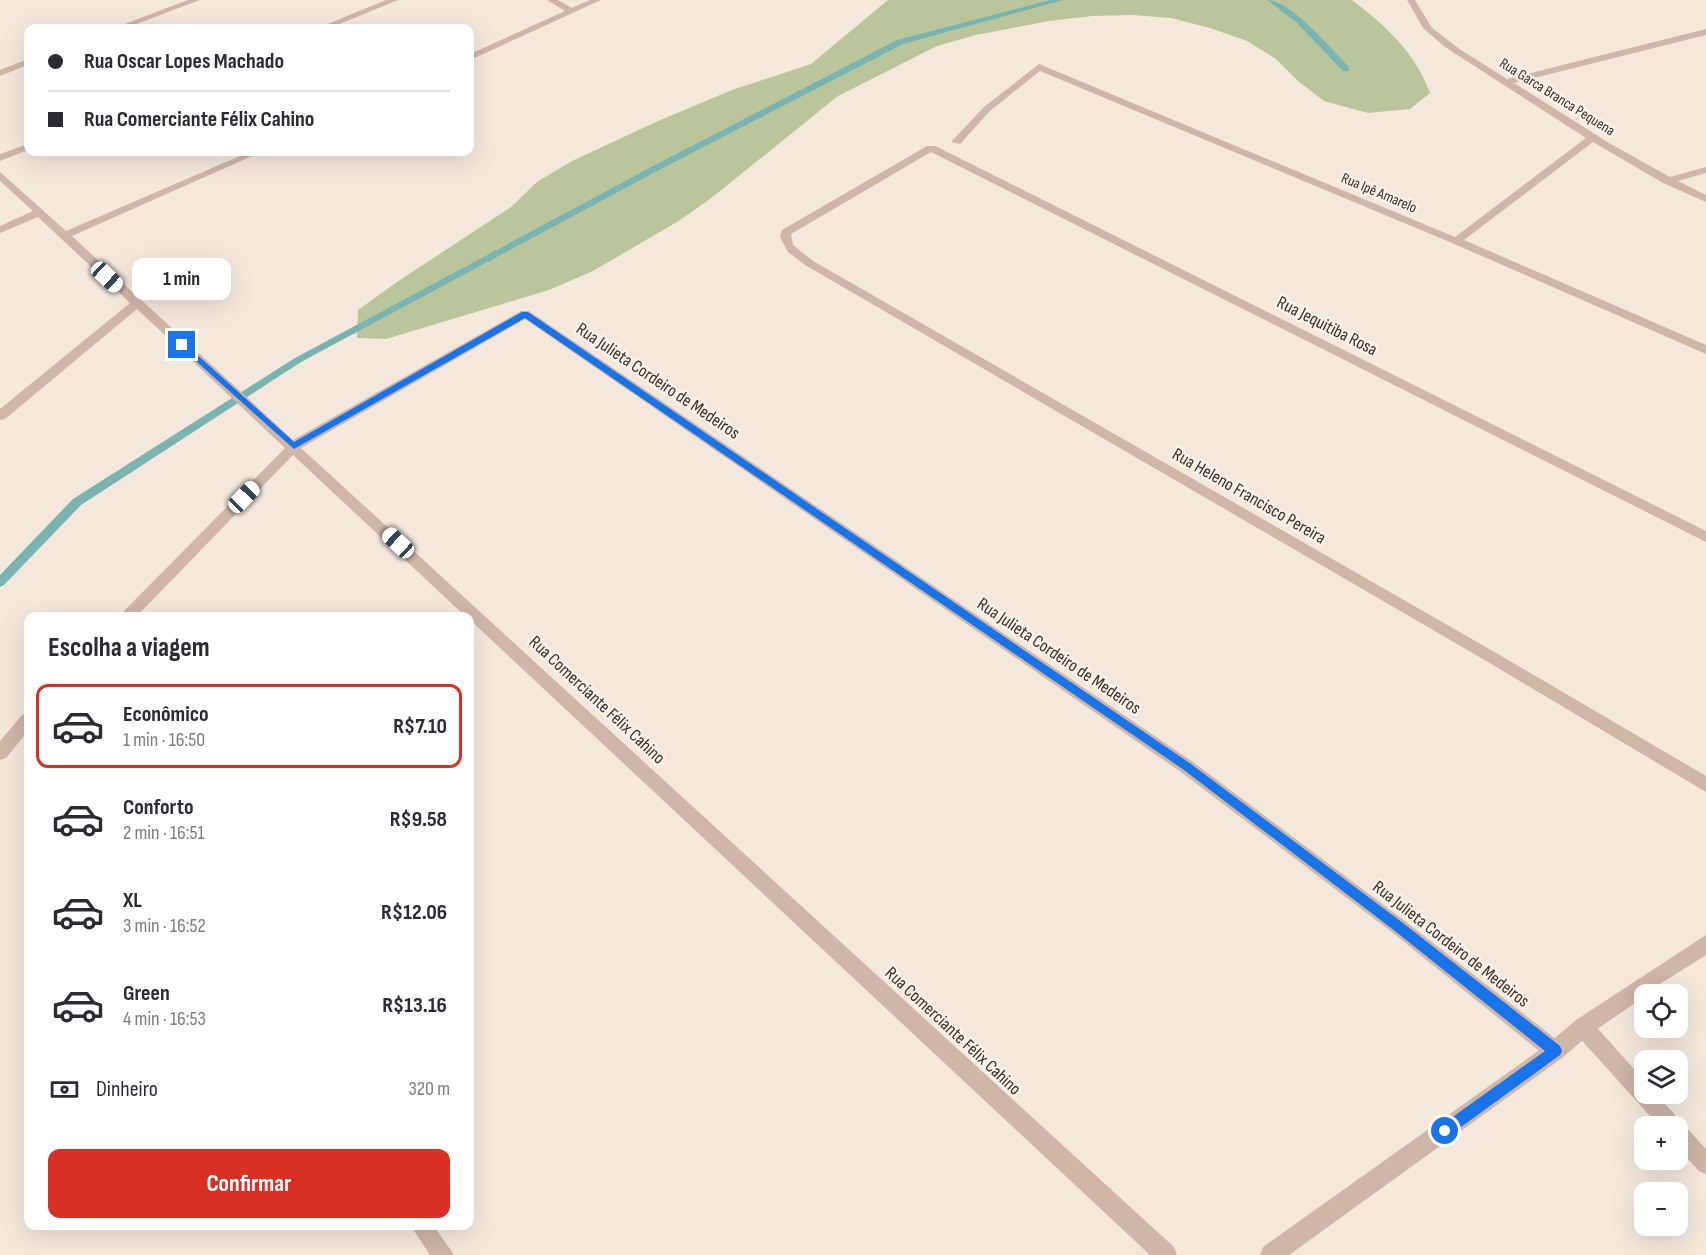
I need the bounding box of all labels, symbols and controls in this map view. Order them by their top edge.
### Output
text: Rua Oscar Lopes Machado [84,48,284,75]
street label: Rua Garca Branca Pequena [1496,54,1618,140]
text: Rua Comerciante Félix Cahino [84,106,314,133]
street label: Rua Ipê Amarelo [1338,169,1420,217]
car [88,258,126,296]
callout: 1 min [132,258,231,300]
text: 1 min [163,267,200,291]
street label: Rua Jequitiba Rosa [1273,292,1381,360]
street label: Rua Julieta Cordeiro de Medeiros [572,318,744,444]
route end [168,331,195,358]
street label: Rua Heleno Francisco Pereira [1169,444,1329,549]
car [225,478,263,516]
car [379,524,417,562]
street label: Rua Julieta Cordeiro de Medeiros [973,593,1145,719]
text: Escolha a viagem [48,632,210,664]
street label: Rua Comerciante Félix Cahino [525,632,669,768]
icon: car [51,699,105,753]
text: Econômico [123,701,209,728]
text: R$7.10 [393,713,447,740]
text: 1 min · 16:50 [123,728,205,752]
icon: car [51,792,105,846]
text: Conforto [123,794,194,821]
text: R$9.58 [390,806,447,833]
text: 2 min · 16:51 [123,821,204,845]
street label: Rua Julieta Cordeiro de Medeiros [1369,876,1533,1012]
icon: car [51,885,105,939]
text: XL [123,887,142,914]
text: R$12.06 [381,899,447,926]
text: 3 min · 16:52 [123,914,206,938]
street label: Rua Comerciante Félix Cahino [881,963,1025,1099]
icon: car [51,978,105,1032]
text: Green [123,980,170,1007]
map controls [1634,984,1688,1236]
button: locate [1634,984,1688,1038]
text: R$13.16 [382,992,447,1019]
text: 4 min · 16:53 [123,1007,206,1031]
button: layers [1634,1050,1688,1104]
icon: cash [48,1073,81,1106]
text: Dinheiro [96,1076,158,1103]
text: 320 m [408,1077,450,1101]
button: + [1634,1116,1688,1170]
route start [1431,1117,1458,1144]
button: Confirmar [48,1149,450,1218]
button: − [1634,1182,1688,1236]

